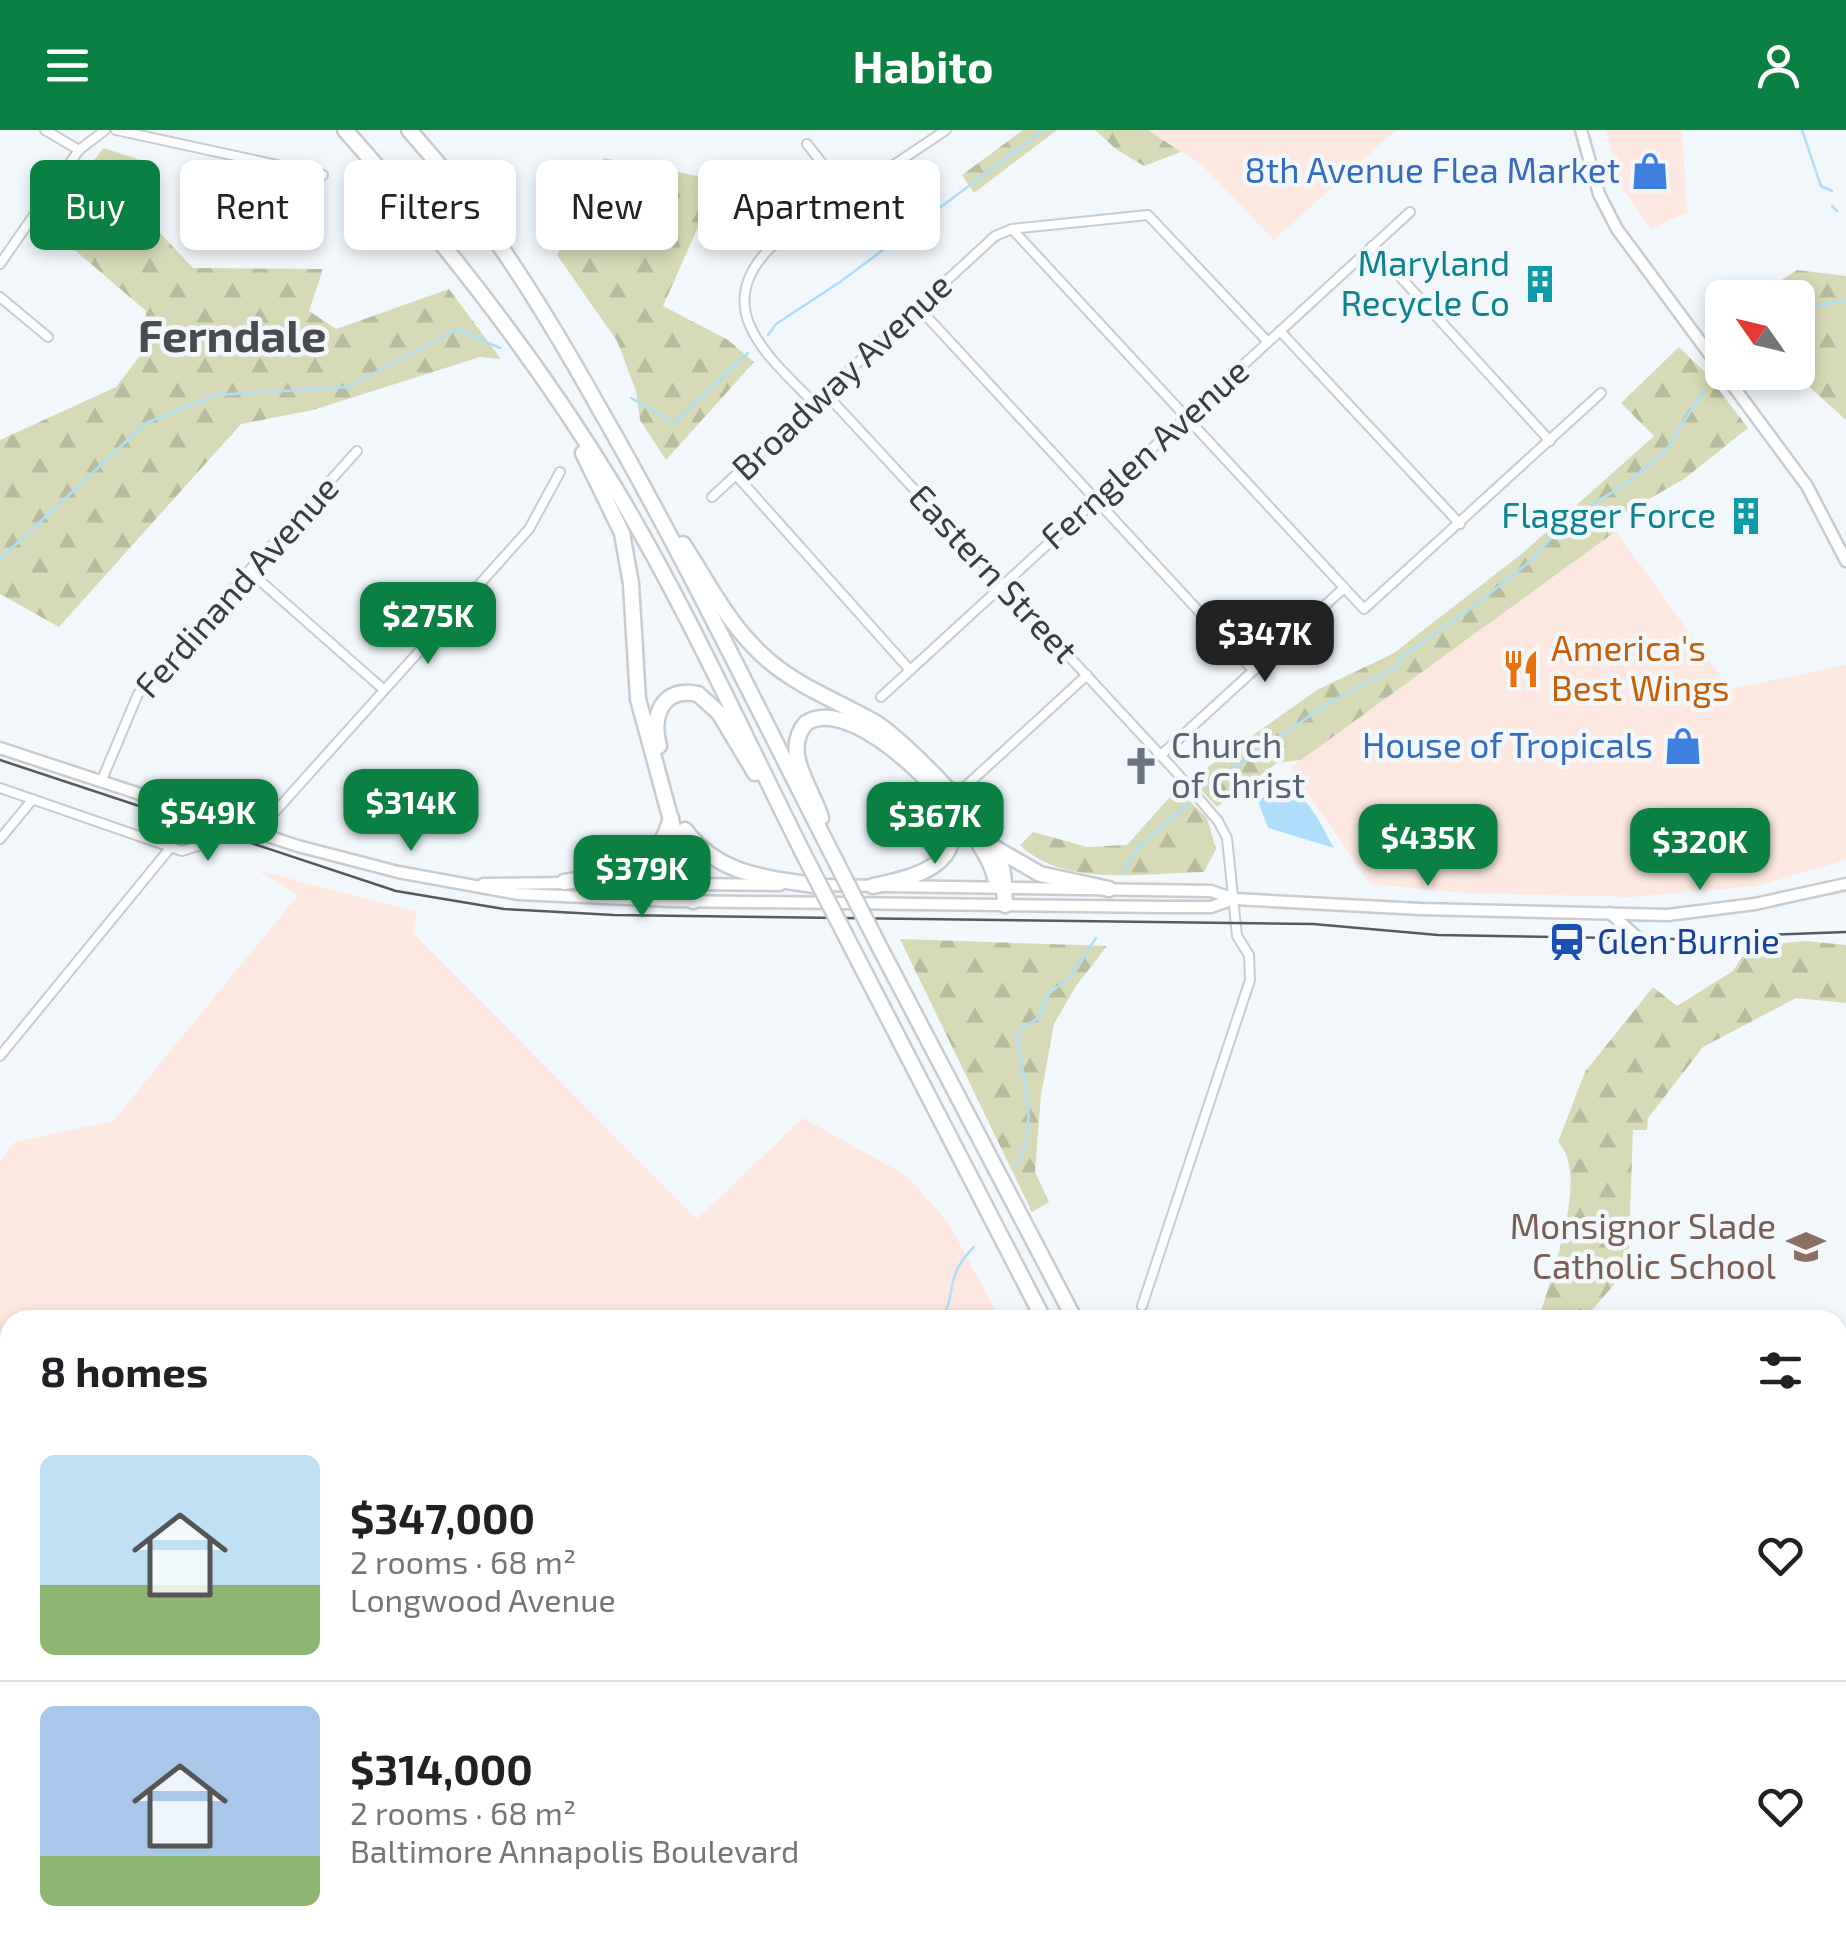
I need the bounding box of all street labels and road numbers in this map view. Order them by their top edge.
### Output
street label: Broadway Avenue [722,263,959,488]
street label: Fernglen Avenue [1031,348,1256,557]
street label: Ferdinand Avenue [125,466,346,705]
street label: Eastern Street [901,475,1088,670]

